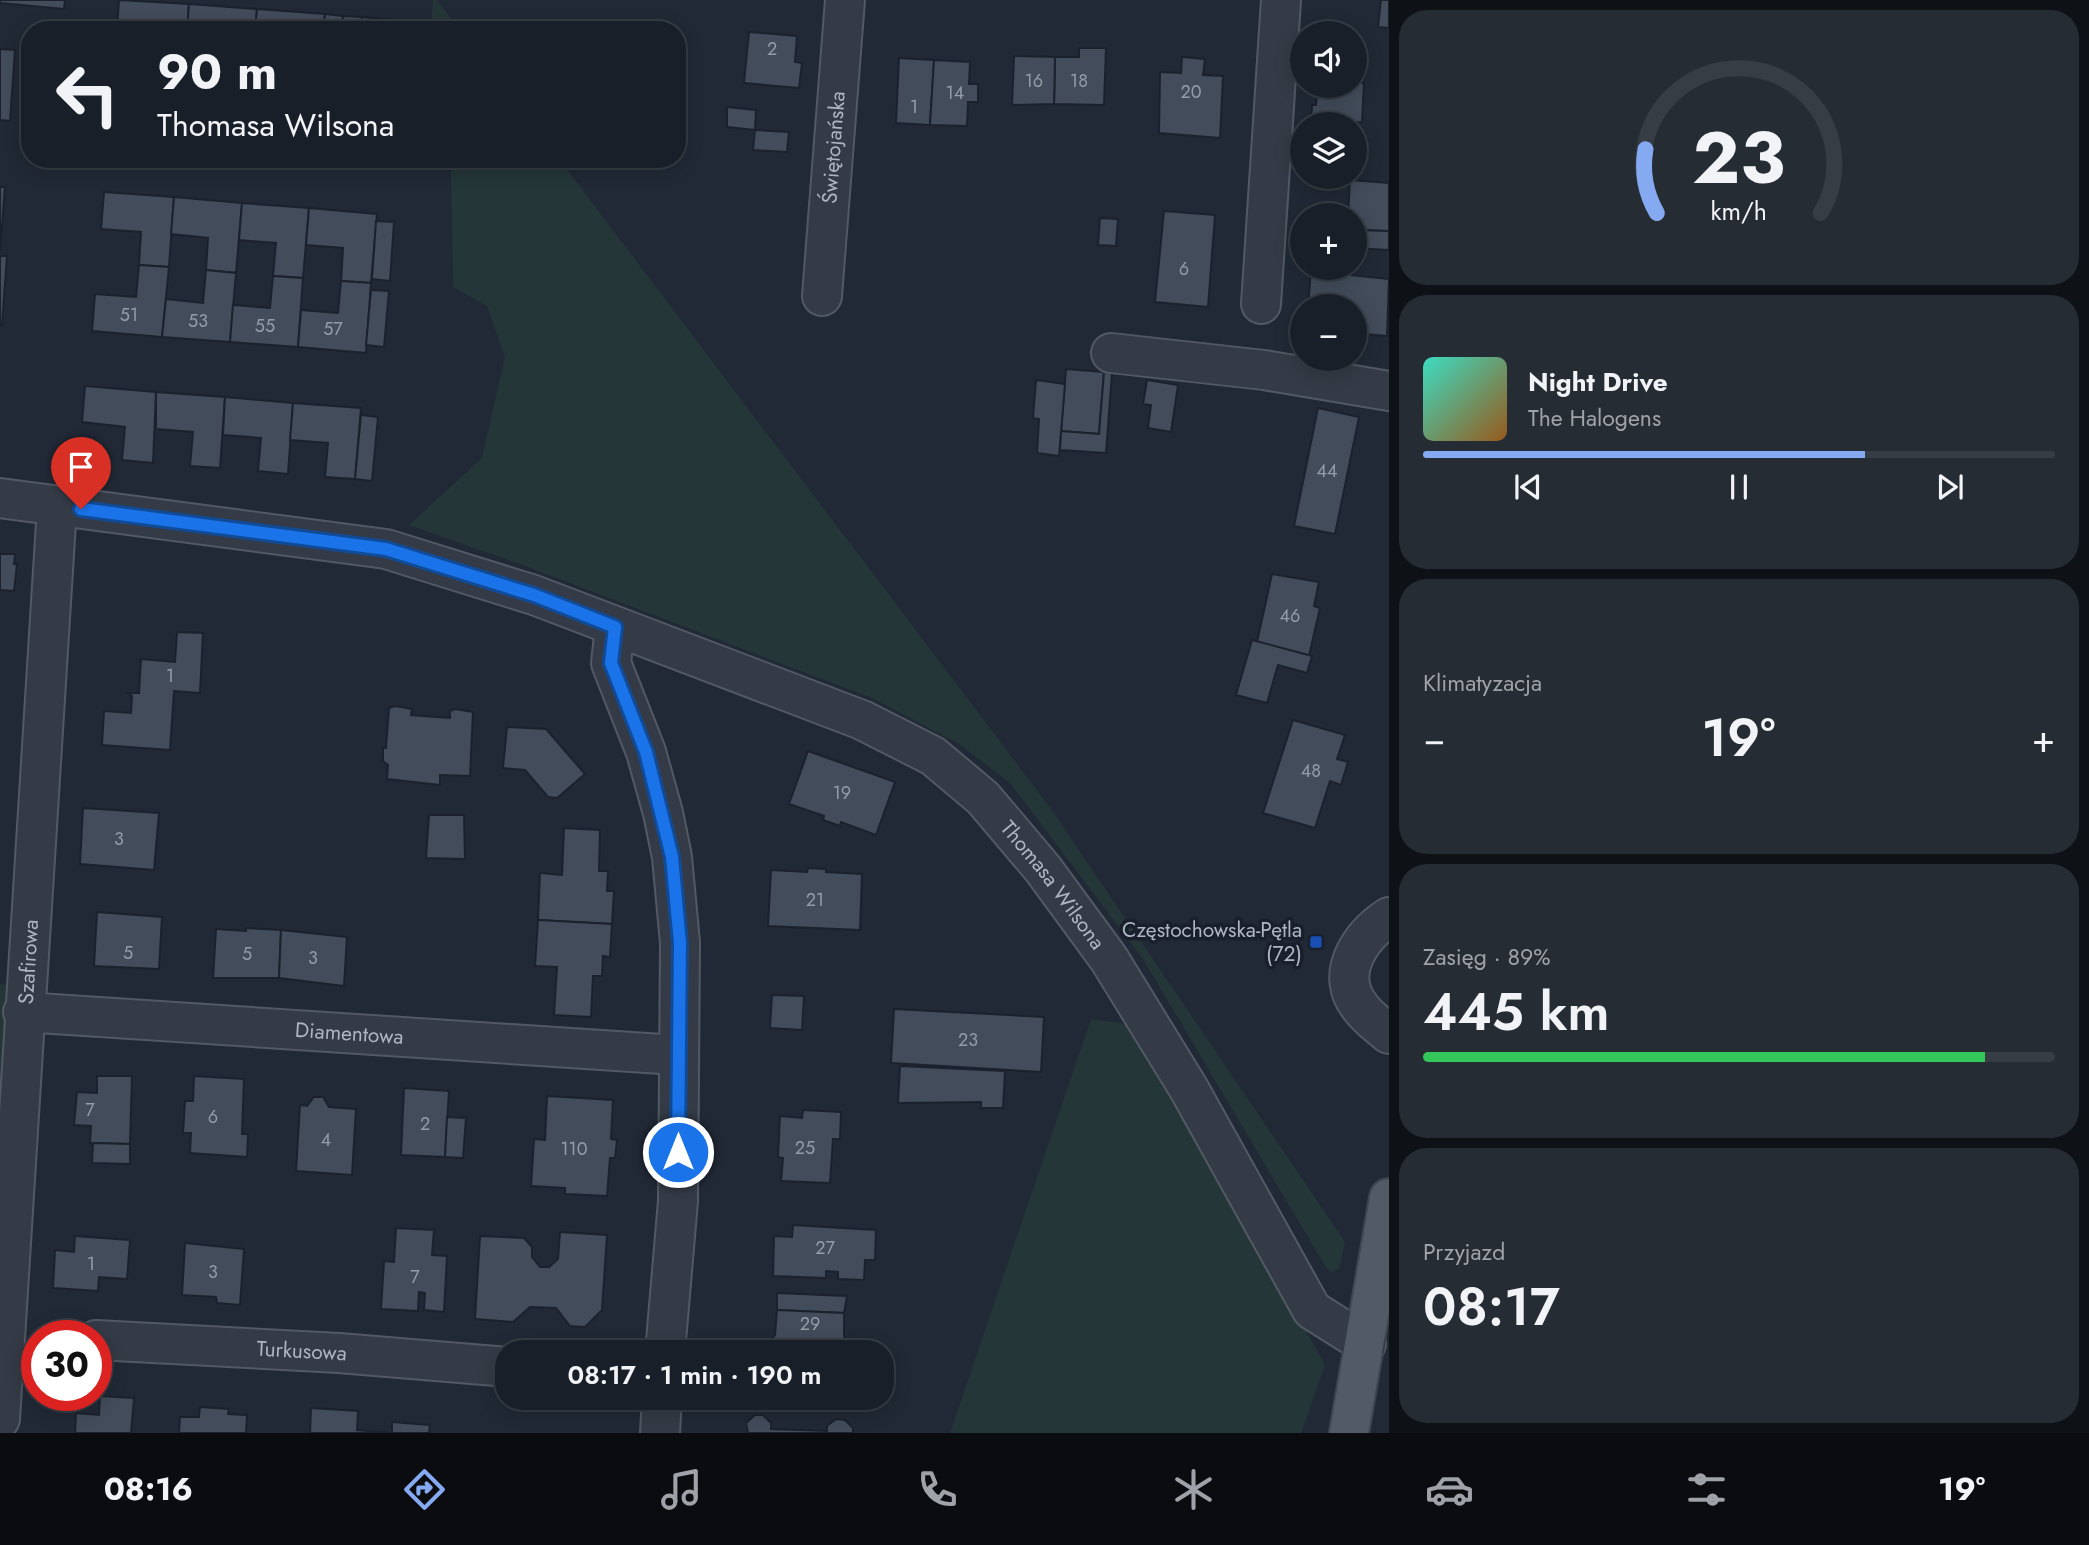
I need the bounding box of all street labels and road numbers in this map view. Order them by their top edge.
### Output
street label: Świętojańska [814,90,853,205]
street label: Thomasa Wilsona [993,814,1112,956]
street label: Szafirowa [11,918,46,1005]
street label: Diamentowa [294,1015,405,1052]
street label: Turkusowa [256,1334,348,1369]

